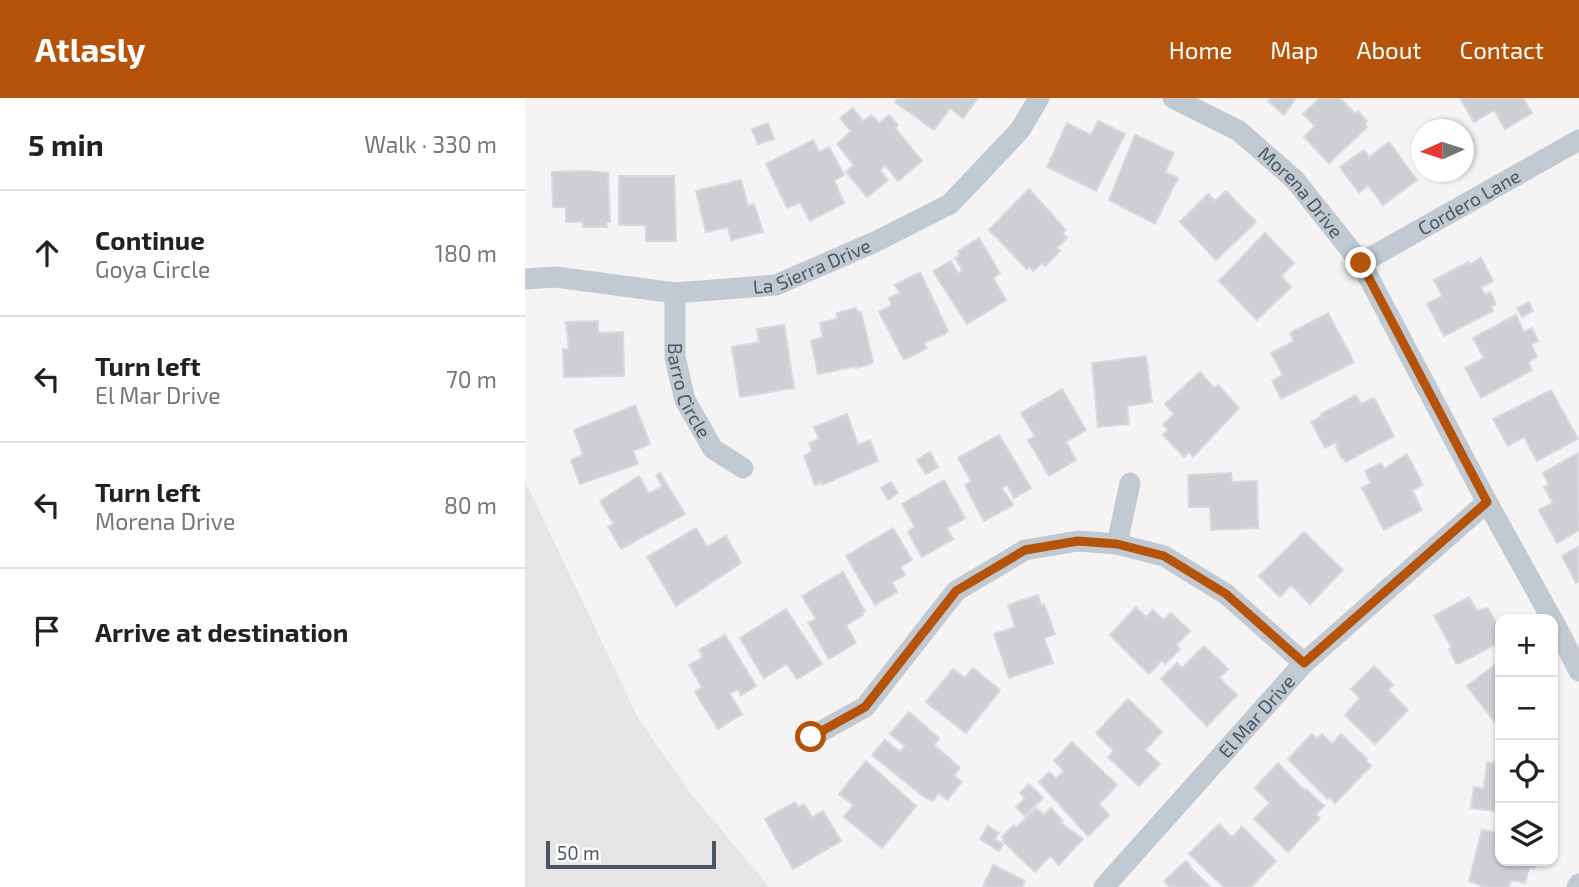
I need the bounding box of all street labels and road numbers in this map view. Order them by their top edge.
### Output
street label: Morena Drive [1254,141,1348,242]
street label: Cordero Lane [1413,164,1524,240]
street label: La Sierra Drive [752,233,874,298]
street label: Barro Circle [664,343,716,442]
street label: El Mar Drive [1213,669,1299,762]

